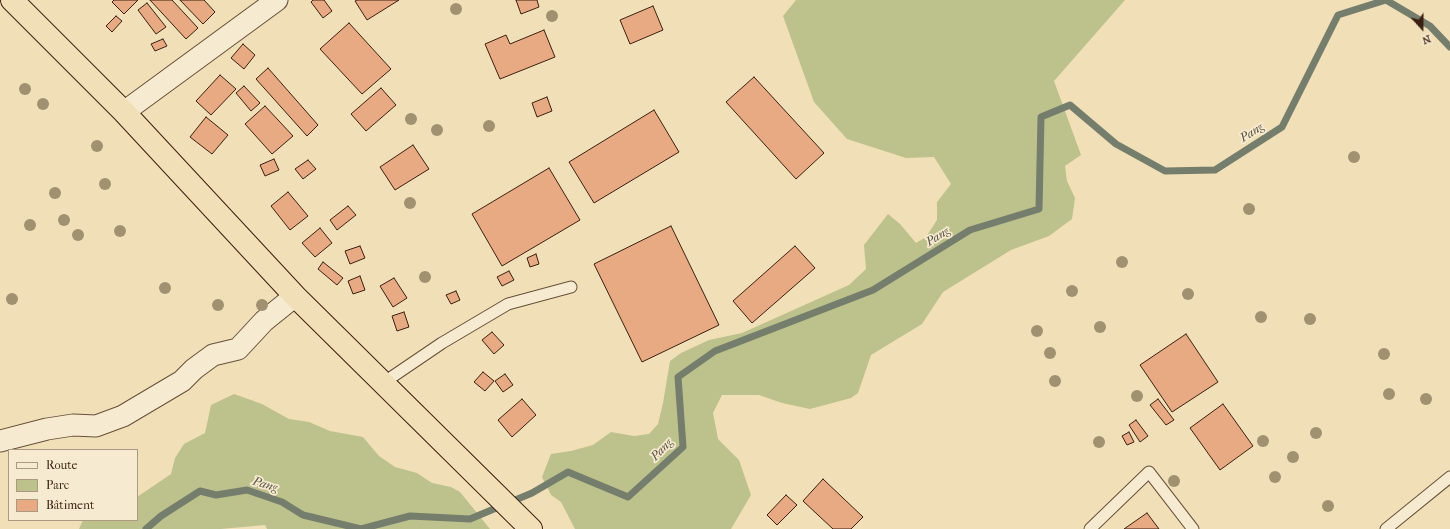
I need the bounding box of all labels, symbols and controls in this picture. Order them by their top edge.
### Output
north arrow [1402,8,1442,48]
text: N [1420,32,1433,47]
water label: Pang [1238,120,1266,146]
water label: Pang [923,224,953,250]
water label: Pang [648,436,676,464]
legend [8,449,138,521]
text: Route [46,458,78,472]
water label: Pang [251,474,279,496]
text: Parc [46,478,69,492]
text: Bâtiment [46,498,94,512]

